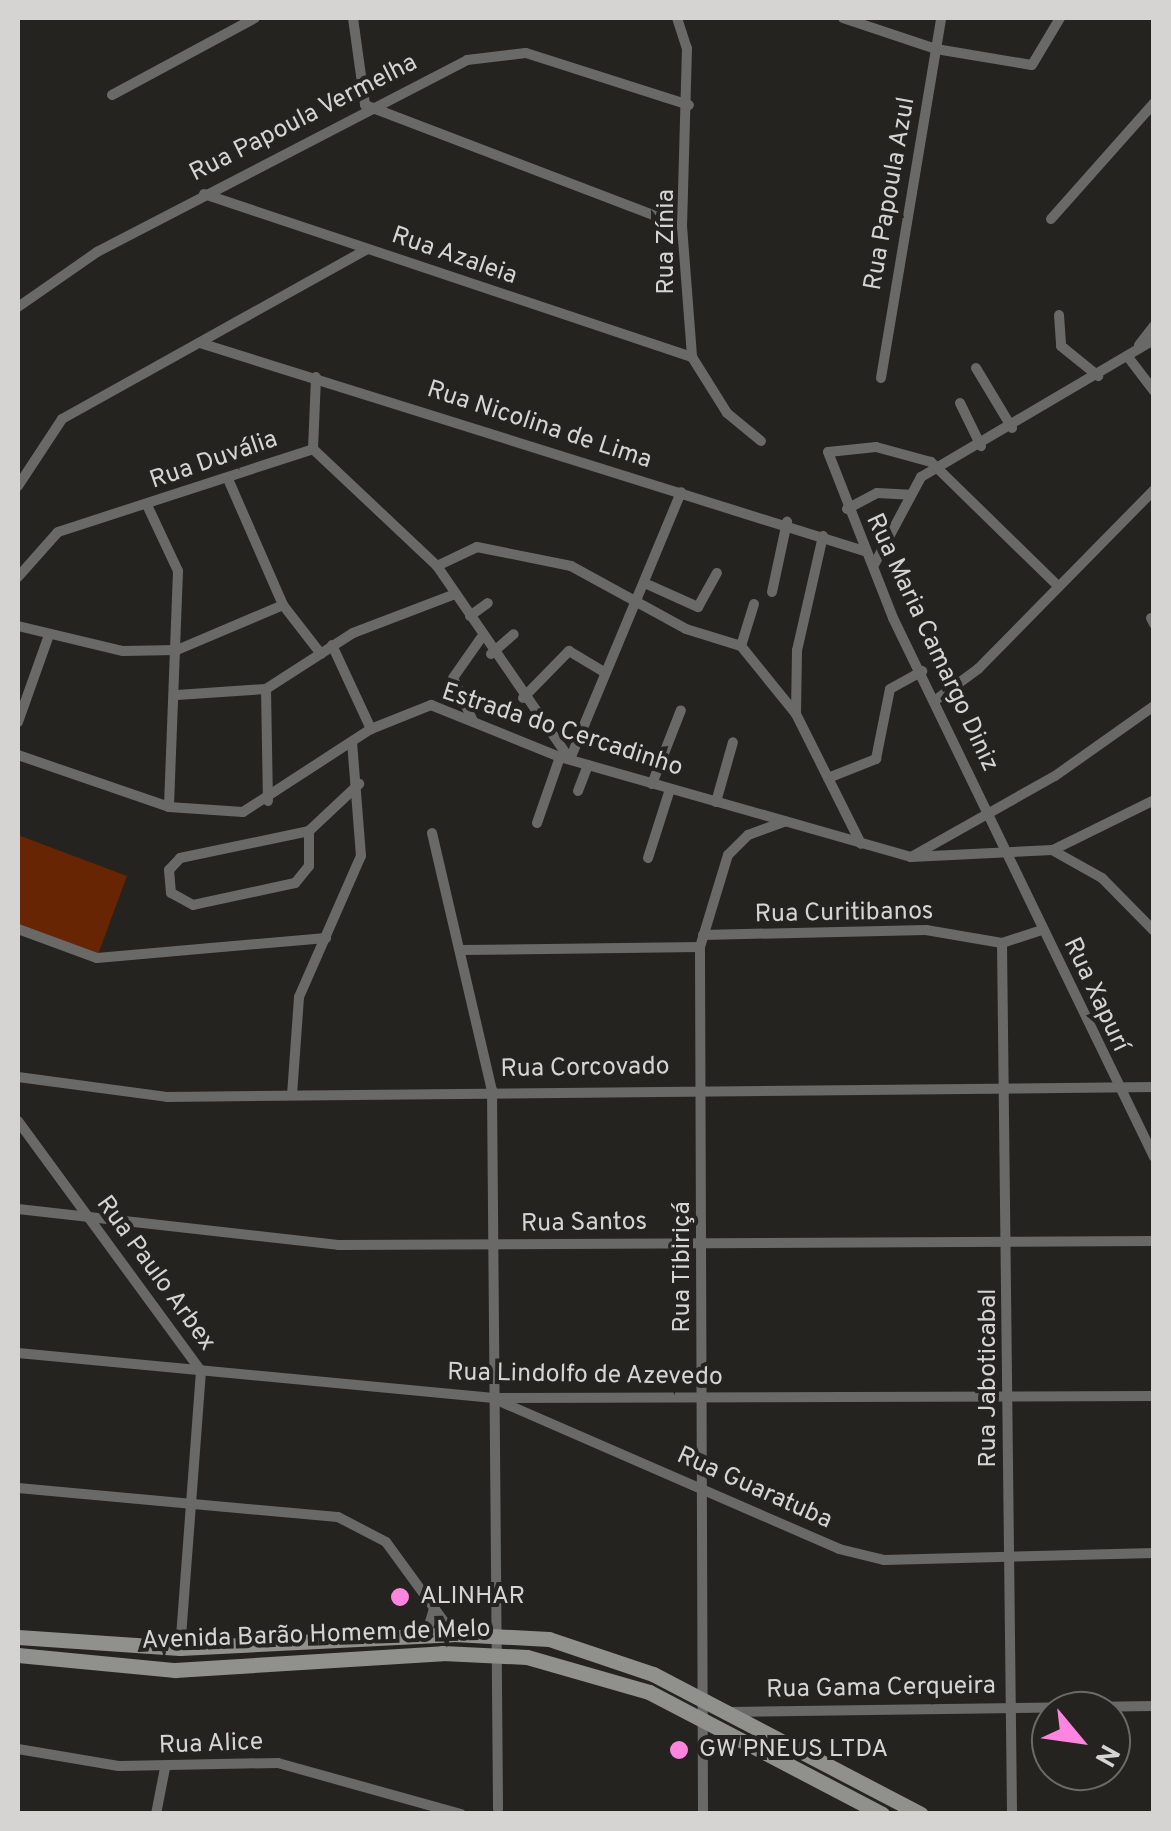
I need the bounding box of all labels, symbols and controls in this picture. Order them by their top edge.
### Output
street label: Rua Papoula Vermelha [185,48,423,190]
street label: Rua Papoula Azul [859,95,923,293]
street label: Rua Zínia [652,189,682,295]
street label: Rua Azaleia [387,221,521,293]
street label: Rua Nicolina de Lima [423,376,655,476]
street label: Rua Duvália [146,425,282,497]
street label: Rua Maria Camargo Diniz [858,509,1004,777]
street label: Estrada do Cercadinho [438,678,686,784]
street label: Rua Curitibanos [754,897,934,931]
street label: Rua Xapurí [1056,933,1134,1057]
street label: Rua Corcovado [500,1053,670,1085]
street label: Rua Paulo Arbex [88,1190,222,1358]
street label: Rua Tibiriçá [668,1201,698,1333]
street label: Rua Santos [521,1208,647,1240]
street label: Rua Jaboticabal [974,1288,1004,1468]
street label: Rua Lindolfo de Azevedo [446,1359,724,1393]
street label: Rua Guaratuba [672,1441,836,1537]
place label: ALINHAR [420,1582,525,1612]
marker: ALINHAR [389,1586,411,1608]
street label: Avenida Barão Homem de Melo [141,1615,491,1657]
street label: Rua Gama Cerqueira [766,1672,996,1706]
north arrow [1031,1691,1131,1791]
street label: Rua Alice [158,1728,264,1762]
place label: GW PNEUS LTDA [699,1735,889,1765]
text: N [1085,1737,1126,1772]
marker: GW PNEUS LTDA [668,1739,690,1761]

